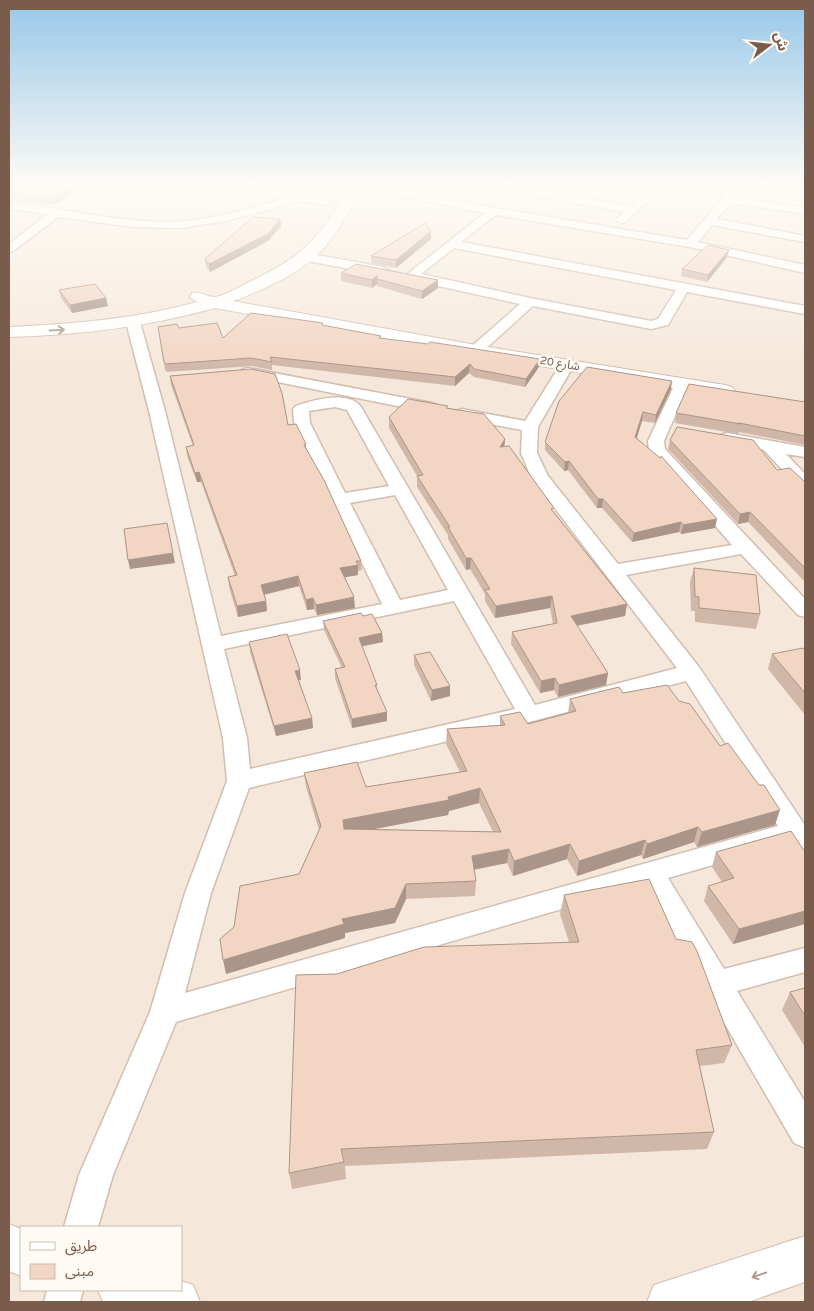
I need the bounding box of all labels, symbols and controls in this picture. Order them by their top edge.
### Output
north arrow [744,20,794,70]
text: ش [770,30,792,53]
one-way arrow [49,325,65,334]
street label: شارع 20 [539,353,581,375]
legend [20,1226,182,1291]
text: طريق [65,1237,97,1256]
text: مبنى [65,1262,94,1280]
one-way arrow [752,1271,767,1280]

